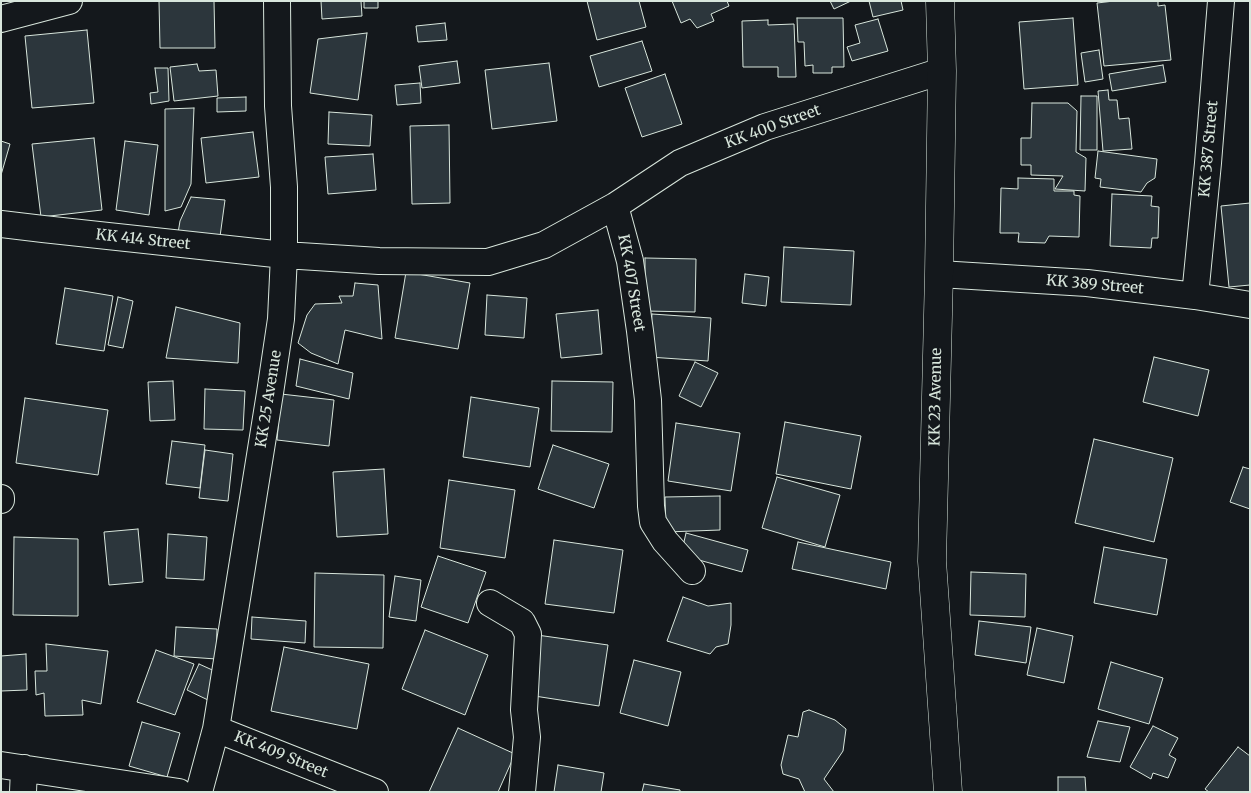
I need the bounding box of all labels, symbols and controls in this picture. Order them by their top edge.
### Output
street label: KK 387 Street [1196,100,1222,198]
street label: KK 400 Street [723,101,823,153]
street label: KK 414 Street [95,226,191,254]
street label: KK 407 Street [614,233,648,333]
street label: KK 389 Street [1045,272,1145,298]
street label: KK 23 Avenue [926,348,946,446]
street label: KK 25 Avenue [252,349,286,449]
street label: KK 409 Street [231,728,331,782]

